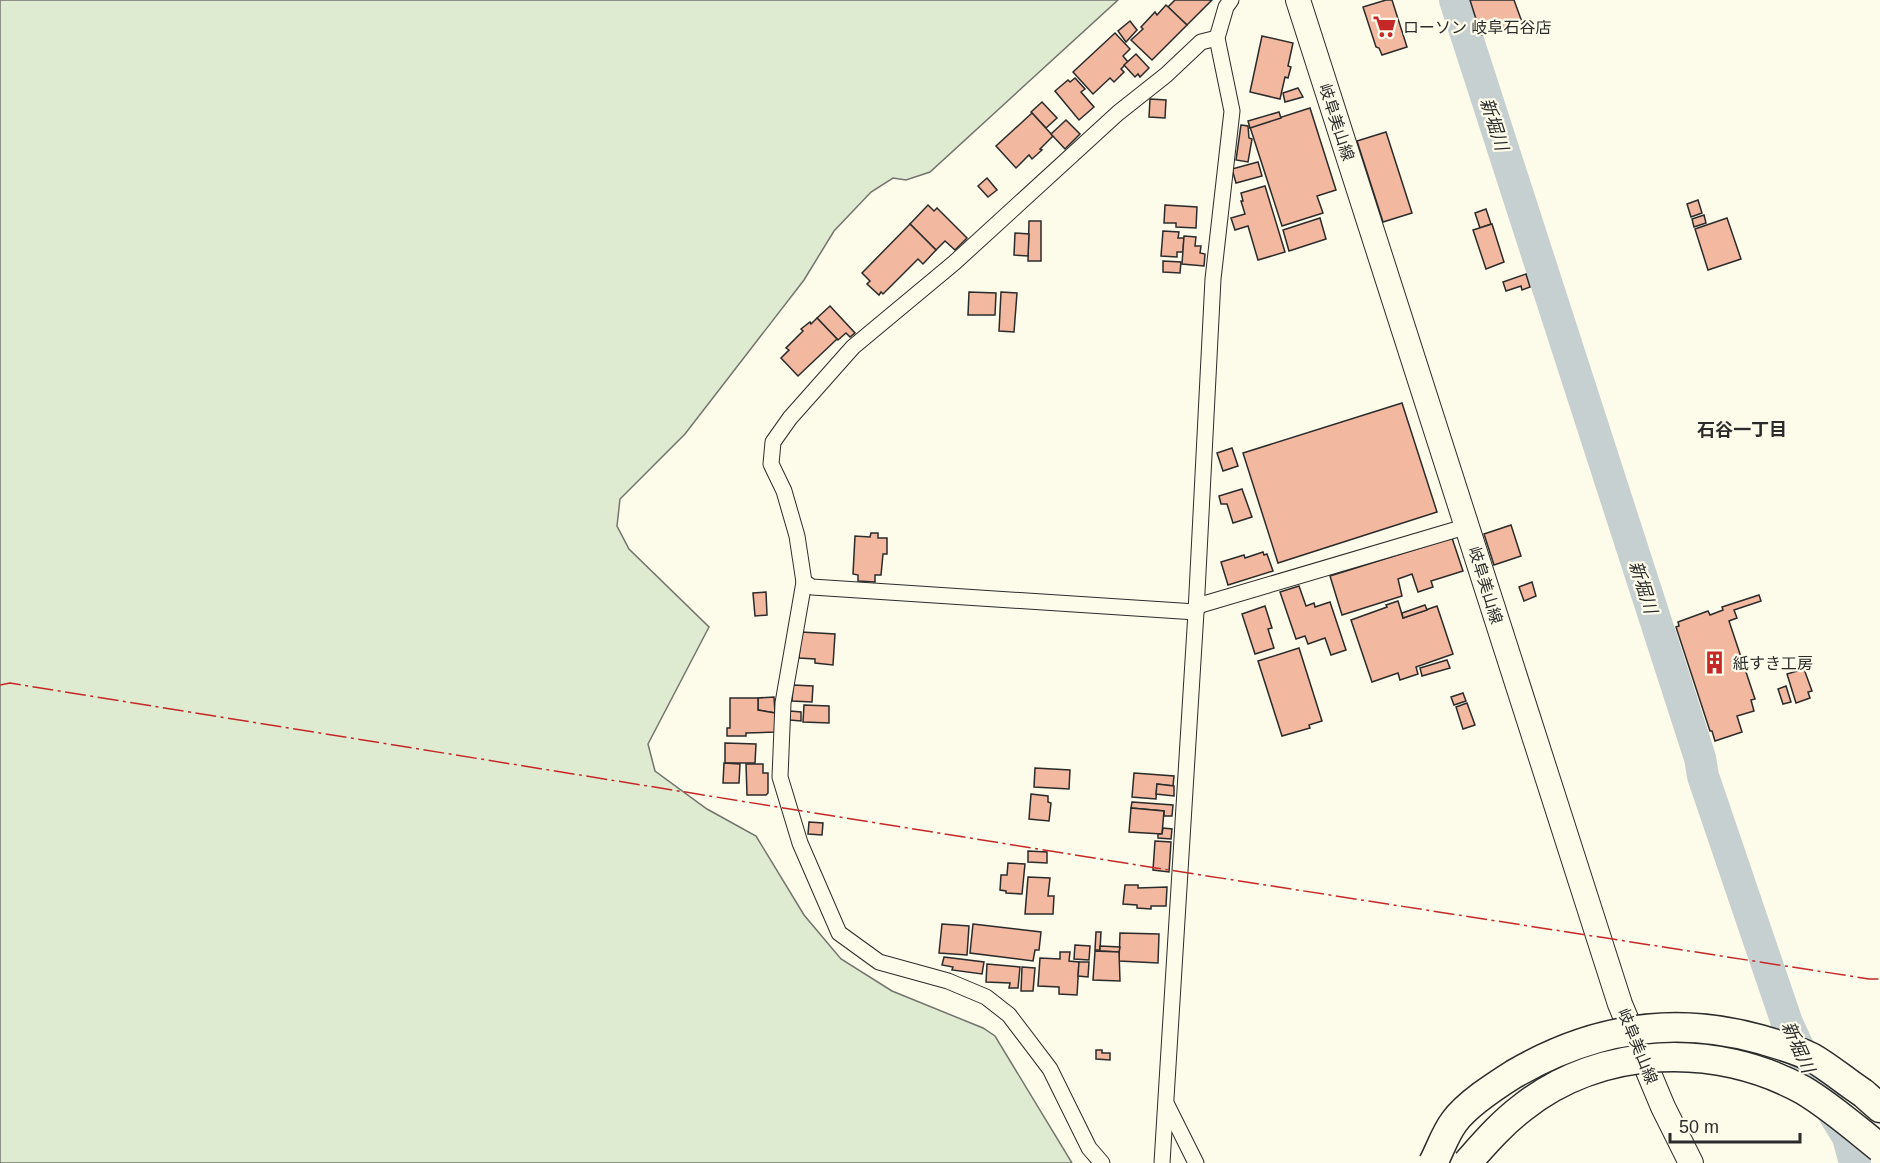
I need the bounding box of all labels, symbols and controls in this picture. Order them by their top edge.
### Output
supermarket icon: ローソン 岐阜石谷店 [1372,14,1398,40]
place label: ローソン 岐阜石谷店 [1403,19,1551,36]
street label: 岐阜美山線 [1316,81,1357,163]
water label: 新堀川 [1476,95,1512,155]
district label: 石谷一丁目 [1697,420,1787,440]
street label: 岐阜美山線 [1466,544,1505,626]
water label: 新堀川 [1625,558,1661,618]
building icon: 紙すき工房 [1702,650,1728,676]
place label: 紙すき工房 [1733,655,1813,672]
street label: 岐阜美山線 [1615,1006,1660,1086]
water label: 新堀川 [1778,1018,1819,1078]
scale bar [1670,1106,1800,1144]
text: 50 m [1679,1117,1719,1137]

